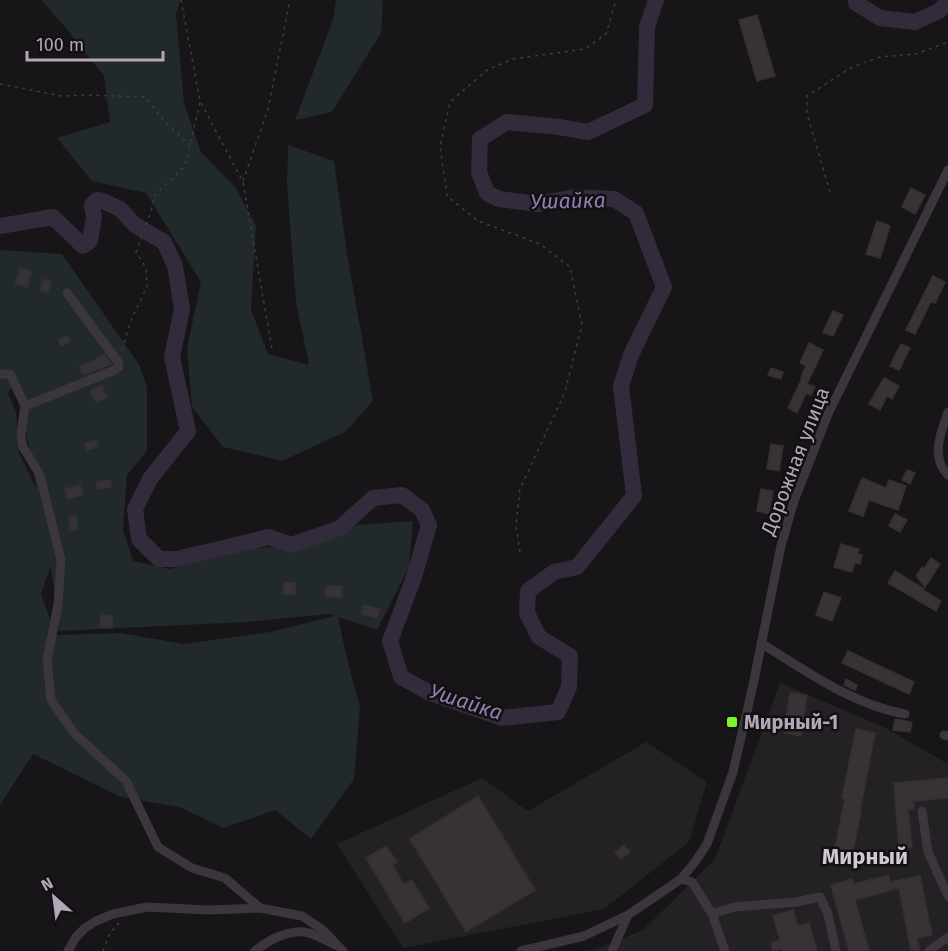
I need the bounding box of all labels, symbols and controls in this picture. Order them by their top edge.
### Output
scale bar [27,24,164,62]
text: 100 m [36,34,84,56]
water label: Ушайка [530,187,606,215]
street label: Дорожная улица [755,384,834,539]
water label: Ушайка [426,678,506,726]
place label: Мирный-1 [744,710,838,734]
marker: Мирный-1 [725,715,739,729]
district label: Мирный [822,843,908,870]
north arrow [24,867,84,927]
text: N [38,873,56,895]

